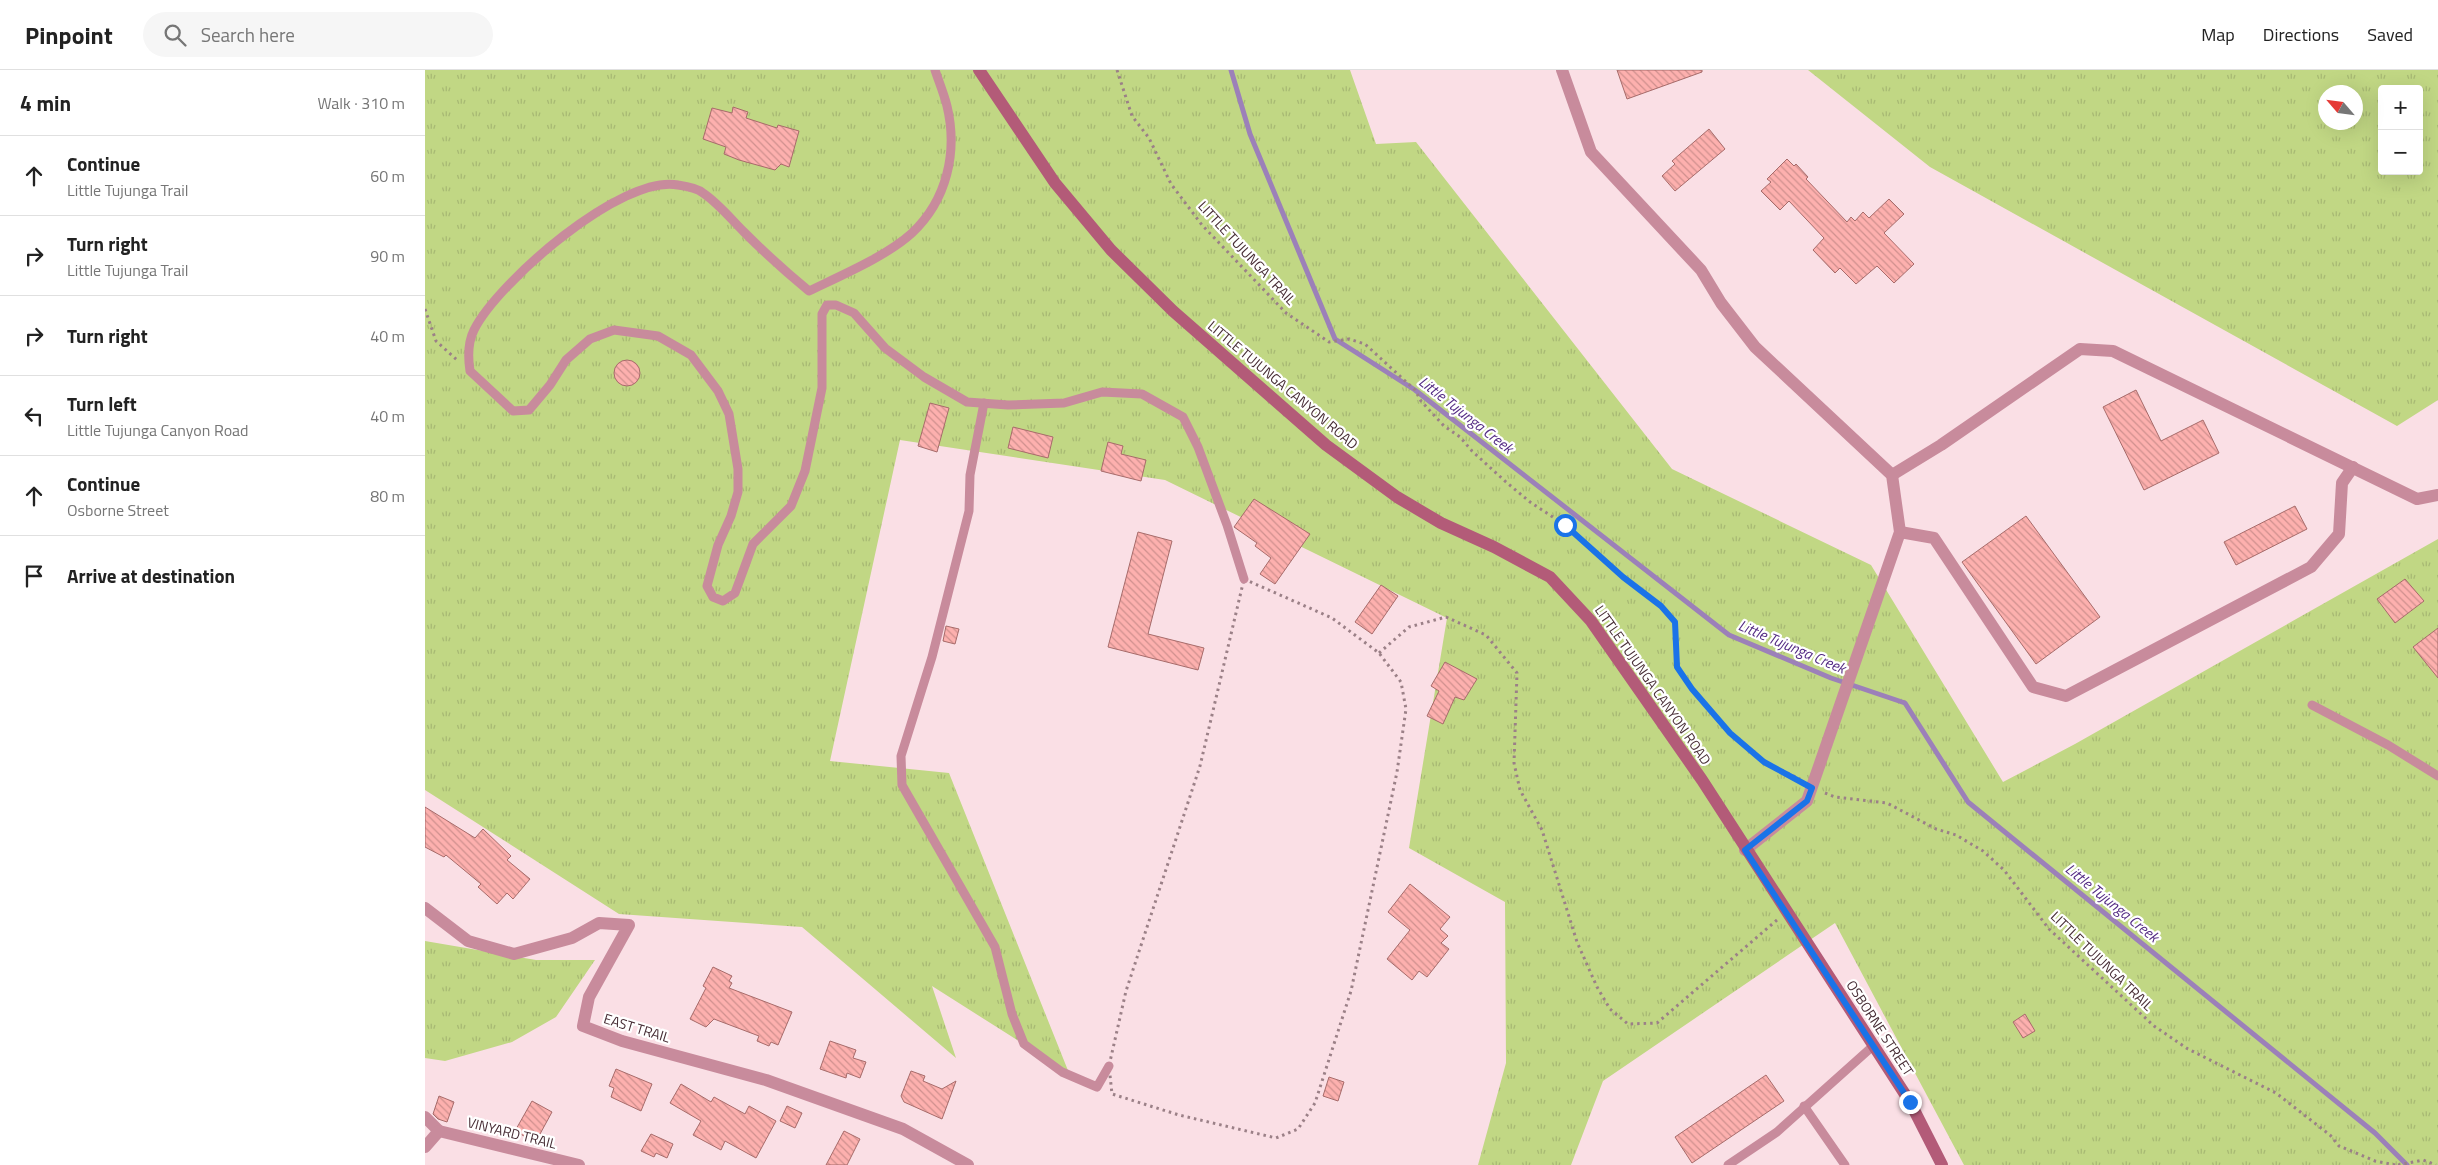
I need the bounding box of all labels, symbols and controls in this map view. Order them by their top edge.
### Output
search box [143,12,493,57]
text: Pinpoint [25,17,113,53]
text: Search here [201,20,295,49]
icon: search [161,21,189,49]
text: Map [2201,21,2235,48]
text: Directions [2263,21,2339,48]
text: Saved [2367,21,2413,48]
north arrow [2318,85,2363,130]
map controls [2378,85,2423,175]
button: + [2378,85,2423,130]
text: 4 min [20,87,71,119]
text: Walk · 310 m [317,91,405,115]
button: − [2378,130,2423,175]
text: Continue [67,149,140,178]
icon: ahead [20,162,48,190]
text: 60 m [370,164,405,188]
text: Little Tujunga Trail [67,178,188,202]
street label: LITTLE TUJUNGA TRAIL [1193,196,1301,310]
text: Turn right [67,229,148,258]
icon: right [20,242,48,270]
text: 90 m [370,244,405,268]
text: Little Tujunga Trail [67,258,188,282]
street label: LITTLE TUJUNGA CANYON ROAD [1204,315,1363,454]
text: Turn right [67,321,148,350]
icon: right [20,322,48,350]
text: 40 m [370,324,405,348]
water label: Little Tujunga Creek [1414,370,1520,460]
text: Turn left [67,389,137,418]
icon: left [20,402,48,430]
text: 40 m [370,404,405,428]
text: Little Tujunga Canyon Road [67,418,249,442]
text: Continue [67,469,140,498]
icon: ahead [20,482,48,510]
text: 80 m [370,484,405,508]
text: Osborne Street [67,498,169,522]
route start [1554,514,1577,537]
text: Arrive at destination [67,561,235,590]
icon: arrive [20,562,48,590]
street label: LITTLE TUJUNGA CANYON ROAD [1590,601,1717,769]
water label: Little Tujunga Creek [1735,614,1852,680]
water label: Little Tujunga Creek [2061,858,2166,949]
street label: LITTLE TUJUNGA TRAIL [2046,906,2159,1015]
street label: OSBORNE STREET [1842,976,1920,1080]
street label: EAST TRAIL [601,1007,673,1048]
route end [1899,1091,1922,1114]
street label: VINYARD TRAIL [465,1111,559,1154]

